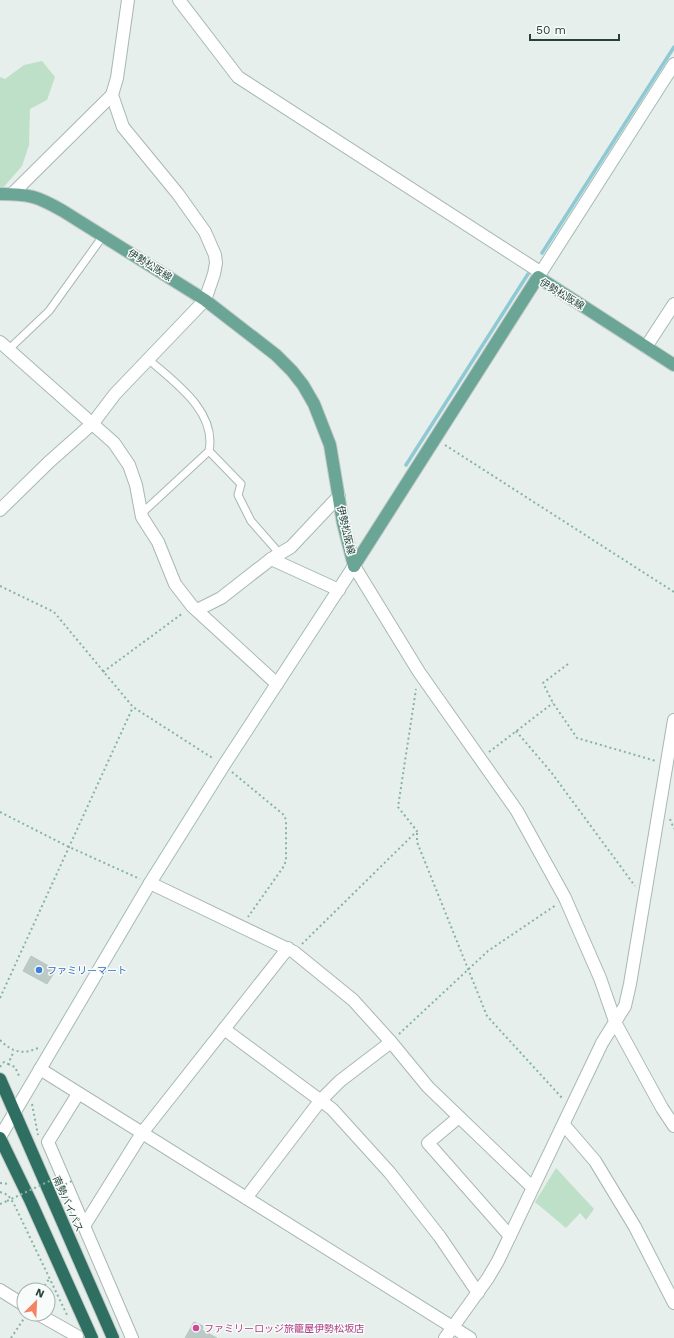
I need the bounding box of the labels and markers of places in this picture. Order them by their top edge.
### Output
marker: ファミリーマート [34,965,44,975]
place label: ファミリーマート [47,965,127,976]
marker: ファミリーロッジ旅籠屋伊勢松坂店 [191,1323,201,1333]
place label: ファミリーロッジ旅籠屋伊勢松坂店 [204,1323,364,1334]

